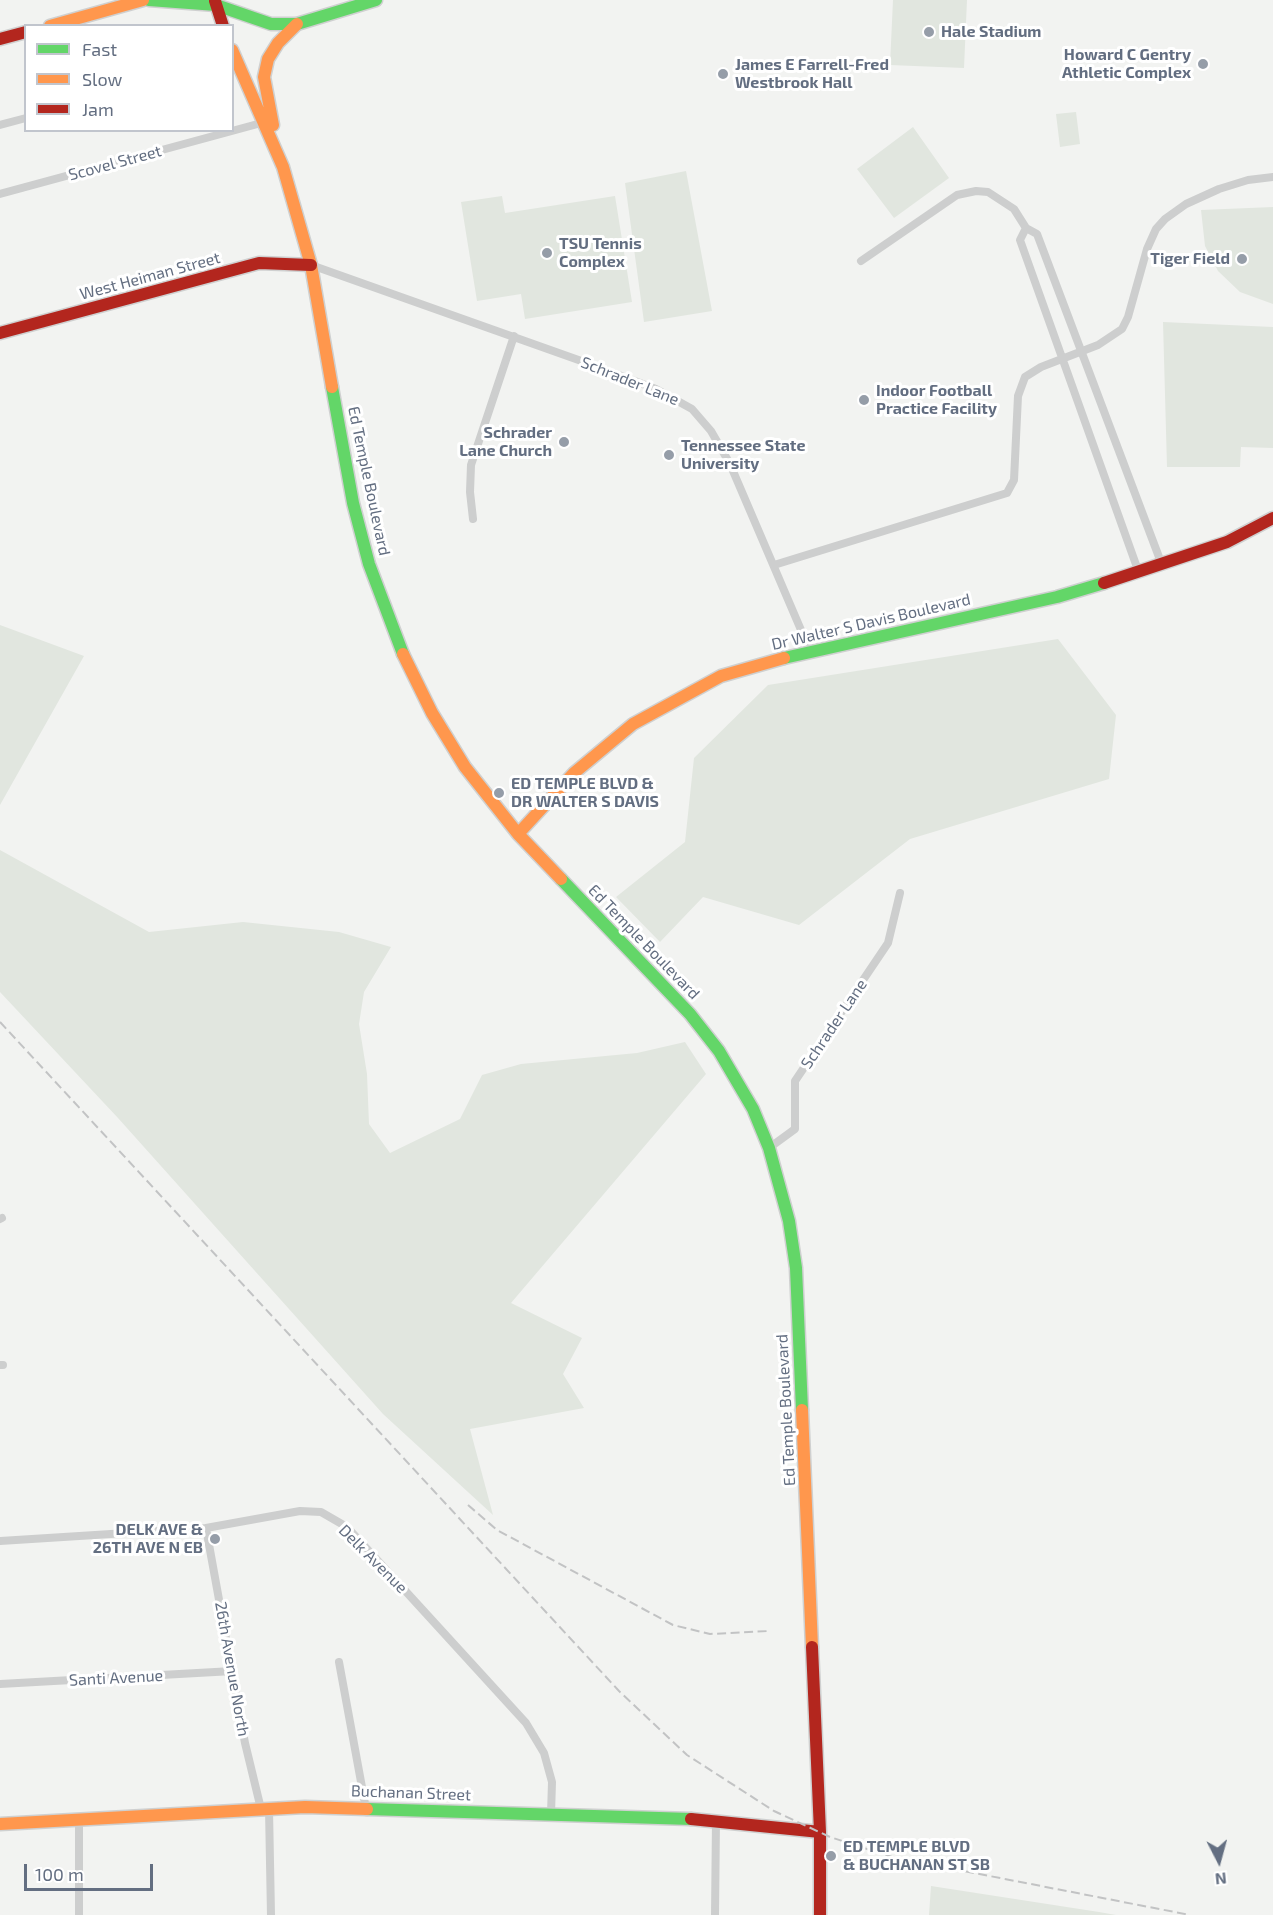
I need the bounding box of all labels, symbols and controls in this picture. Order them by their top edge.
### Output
place label: Hale Stadium [941,22,1041,42]
legend [24,24,234,132]
marker: Hale Stadium [922,25,936,39]
text: Fast [82,38,117,60]
place label: Howard C Gentry Athletic Complex [1062,45,1191,83]
place label: James E Farrell-Fred Westbrook Hall [735,55,889,93]
marker: Howard C Gentry Athletic Complex [1196,57,1210,71]
marker: James E Farrell-Fred Westbrook Hall [716,67,730,81]
text: Slow [82,68,122,90]
text: Jam [82,98,114,120]
street label: Scovel Street [66,141,164,185]
place label: TSU Tennis Complex [559,234,642,272]
marker: TSU Tennis Complex [540,246,554,260]
street label: West Heiman Street [78,248,222,304]
place label: Tiger Field [1150,249,1230,269]
marker: Tiger Field [1235,252,1249,266]
street label: Schrader Lane [578,353,682,409]
place label: Indoor Football Practice Facility [876,381,997,419]
marker: Indoor Football Practice Facility [857,393,871,407]
street label: Ed Temple Boulevard [344,405,394,557]
place label: Schrader Lane Church [459,423,552,461]
marker: Schrader Lane Church [557,435,571,449]
place label: Tennessee State University [681,436,805,474]
marker: Tennessee State University [662,448,676,462]
street label: Dr Walter S Davis Boulevard [770,590,972,654]
place label: ED TEMPLE BLVD & DR WALTER S DAVIS [511,774,659,812]
marker: ED TEMPLE BLVD & DR WALTER S DAVIS [492,786,506,800]
street label: Ed Temple Boulevard [584,881,704,1003]
street label: Schrader Lane [797,976,871,1072]
street label: Ed Temple Boulevard [772,1334,800,1486]
place label: DELK AVE & 26TH AVE N EB [93,1520,203,1558]
street label: Delk Avenue [335,1521,411,1597]
marker: DELK AVE & 26TH AVE N EB [208,1532,222,1546]
street label: 26th Avenue North [211,1600,253,1738]
street label: Santi Avenue [68,1666,164,1690]
street label: Buchanan Street [351,1781,471,1805]
north arrow [1189,1831,1249,1891]
place label: ED TEMPLE BLVD & BUCHANAN ST SB [843,1837,990,1875]
marker: ED TEMPLE BLVD & BUCHANAN ST SB [824,1849,838,1863]
scale bar [27,1852,156,1890]
text: 100 m [35,1863,84,1885]
text: N [1214,1869,1228,1889]

